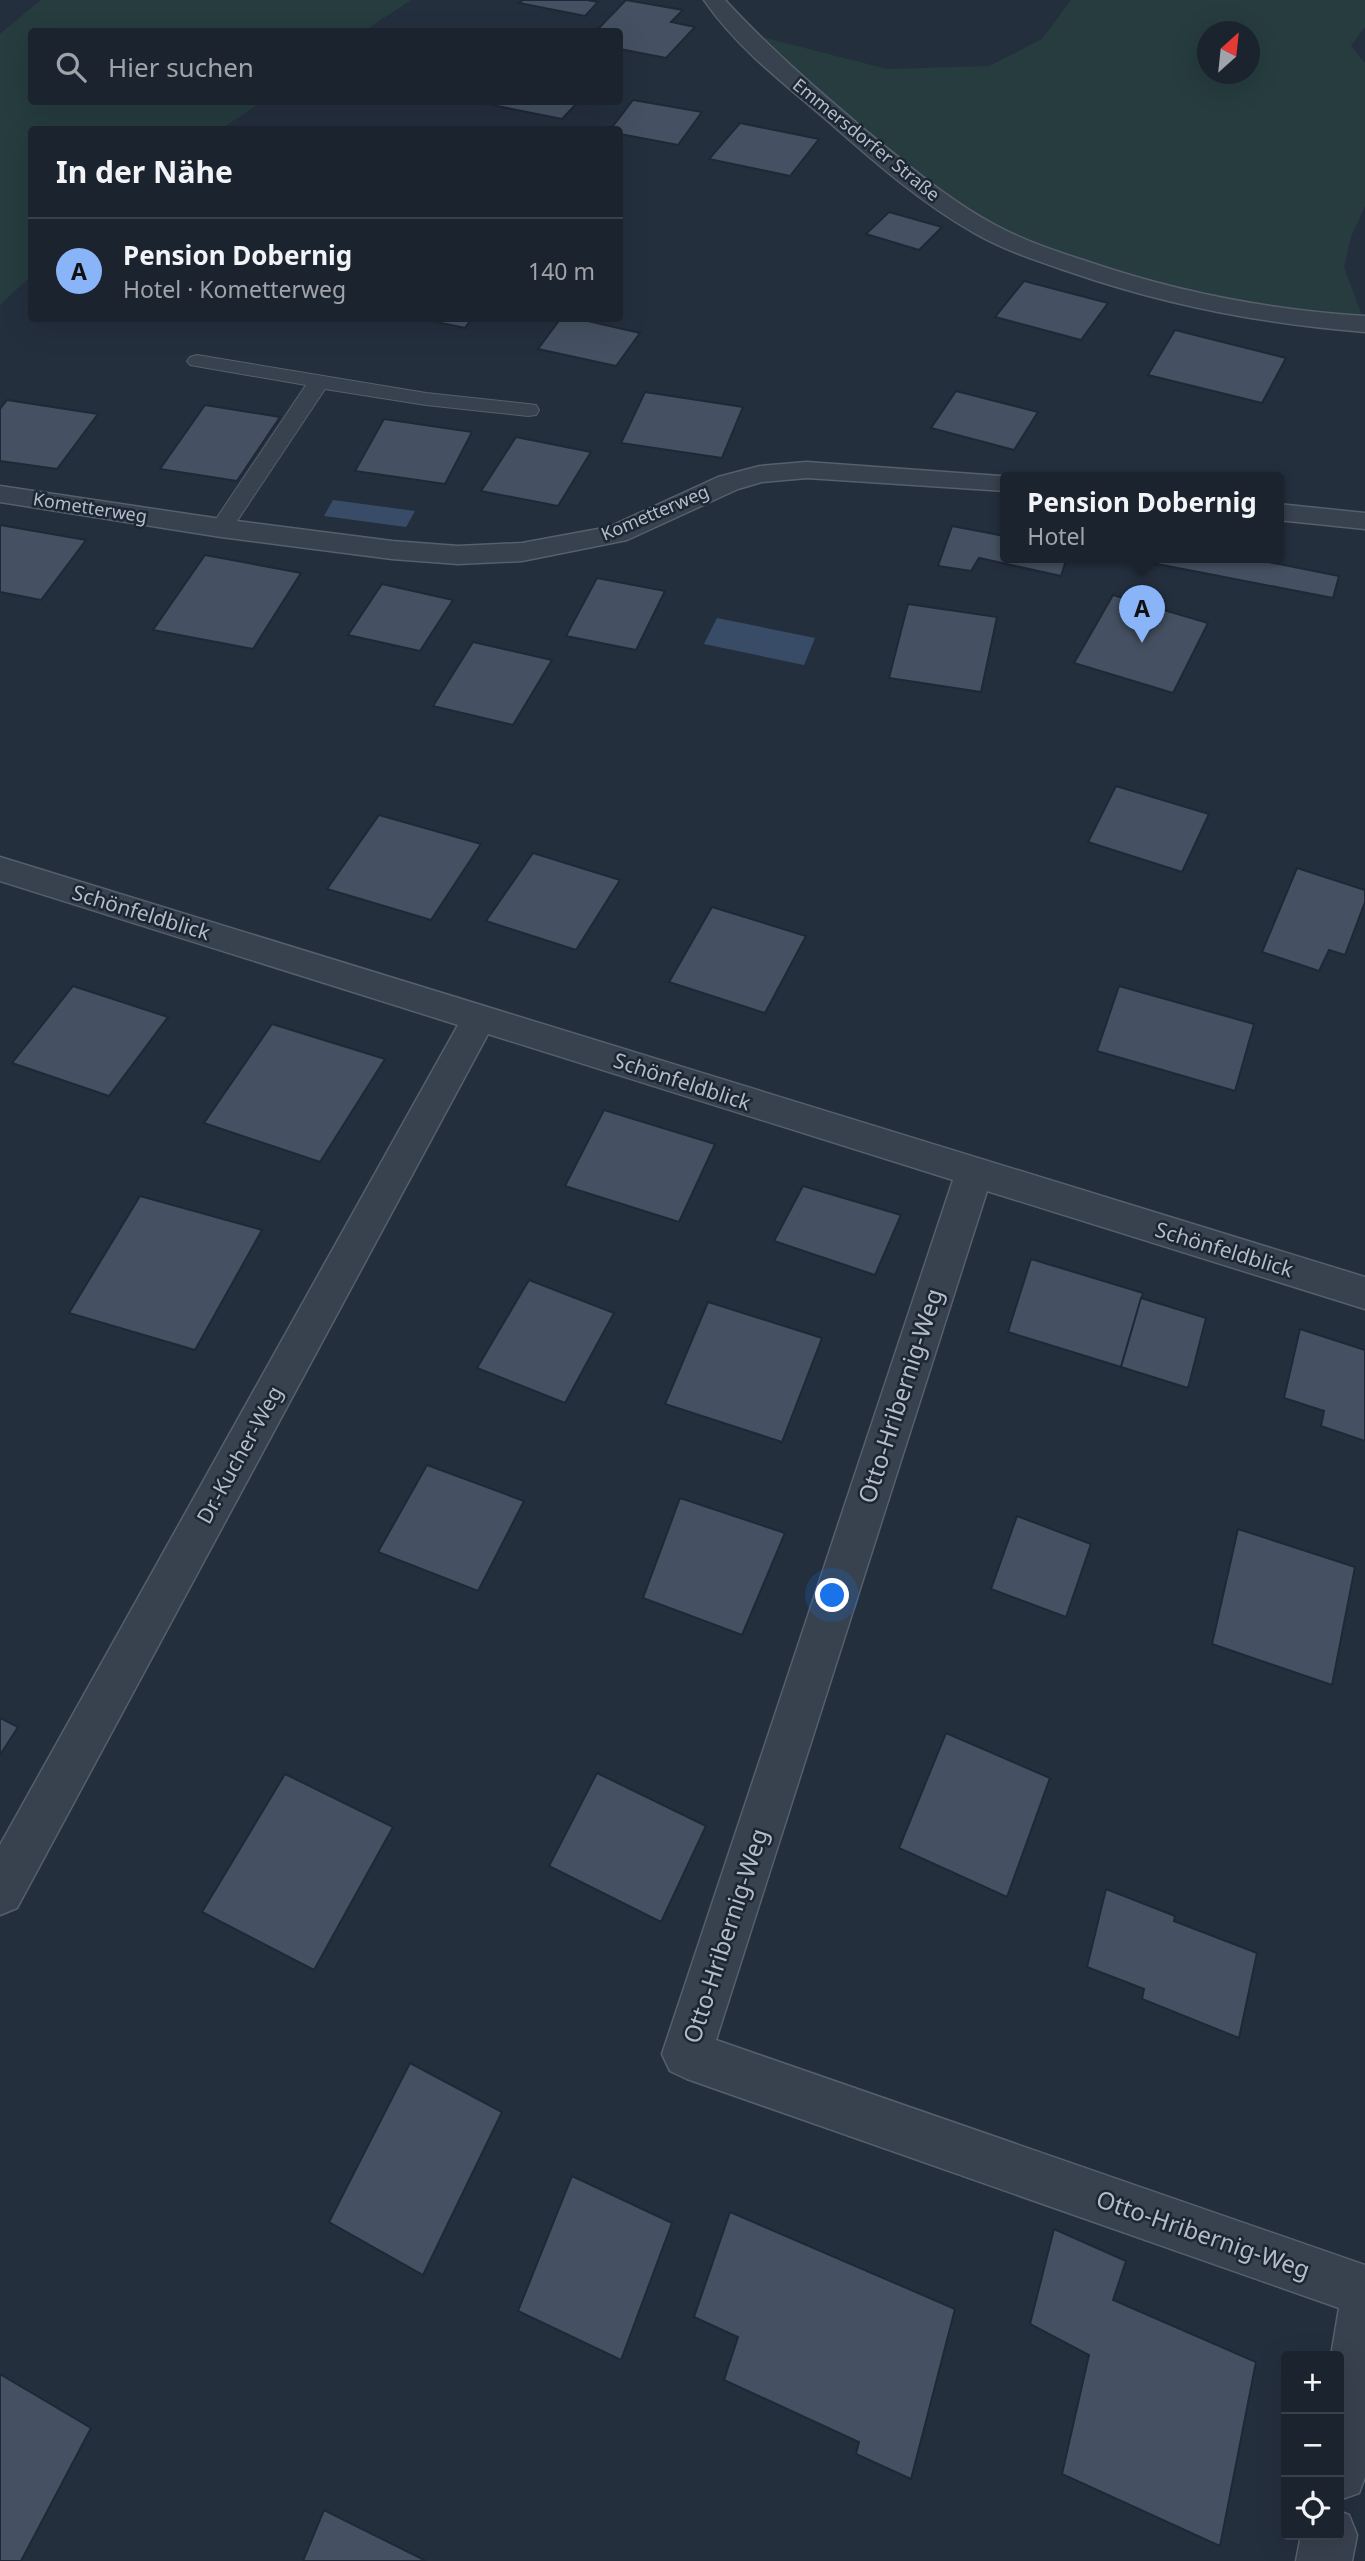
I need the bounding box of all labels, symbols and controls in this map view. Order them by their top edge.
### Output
north arrow [1197,21,1260,84]
search box [28,28,623,105]
icon: search [52,48,90,86]
text: Hier suchen [108,49,254,85]
street label: Emmersdorfer Straße [788,72,945,206]
text: In der Nähe [56,151,233,192]
text: Pension Dobernig [123,237,352,273]
text: A [71,255,87,287]
text: 140 m [528,255,595,287]
text: Hotel · Kometterweg [123,273,346,305]
popup [1000,472,1284,563]
street label: Kometterweg [597,479,712,546]
text: Pension Dobernig [1027,484,1257,520]
street label: Kometterweg [32,486,149,528]
text: Hotel [1027,520,1086,552]
pin: A [1119,585,1165,643]
street label: Schönfeldblick [69,878,214,947]
street label: Schönfeldblick [610,1046,755,1117]
street label: Schönfeldblick [1152,1215,1297,1284]
street label: Otto-Hribernig-Weg [849,1284,950,1507]
street label: Dr.-Kucher-Weg [190,1381,289,1528]
your location [815,1578,849,1612]
street label: Otto-Hribernig-Weg [674,1824,775,2047]
street label: Otto-Hribernig-Weg [1092,2182,1315,2286]
map controls [1281,2351,1344,2540]
button: + [1281,2351,1344,2414]
button: − [1281,2414,1344,2477]
button: locate [1281,2477,1344,2540]

